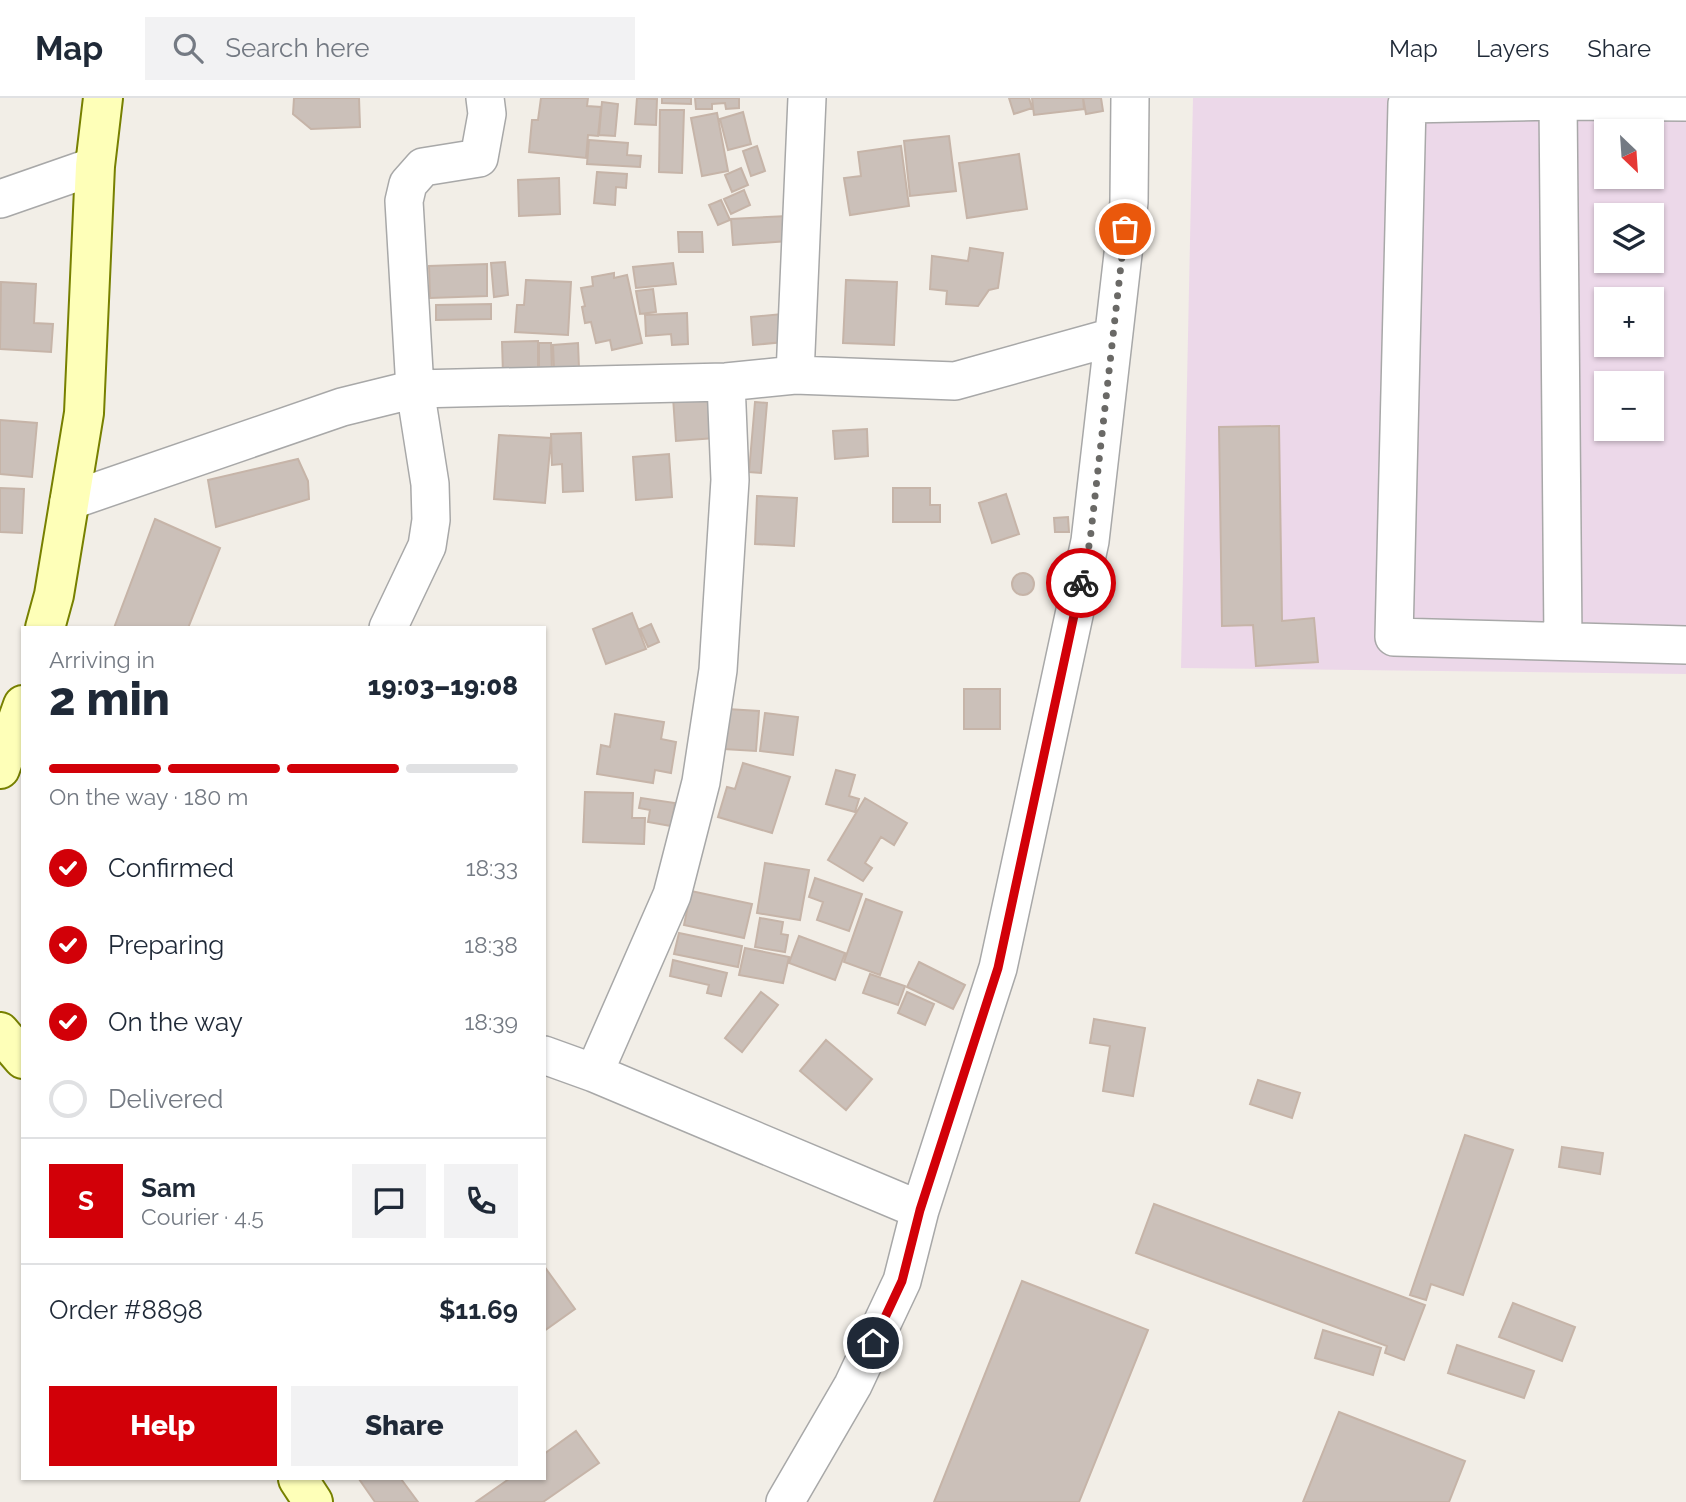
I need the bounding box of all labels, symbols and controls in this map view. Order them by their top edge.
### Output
search box [145,17,635,80]
text: Map [35,29,103,68]
icon: search [169,29,207,67]
text: Search here [225,33,370,63]
text: Map [1389,34,1438,63]
text: Layers [1476,34,1549,63]
text: Share [1587,34,1651,63]
north arrow [1594,119,1664,189]
map controls [1594,119,1664,441]
pin [1095,199,1155,259]
button: layers [1594,203,1664,273]
icon: bag [1106,210,1144,248]
button: + [1594,287,1664,357]
button: − [1594,371,1664,441]
courier [1046,548,1116,618]
icon: bike [1062,564,1100,602]
text: Arriving in [49,646,155,673]
text: 19:03–19:08 [368,671,518,701]
text: 2 min [49,672,170,726]
text: On the way · 180 m [49,783,248,810]
icon: check [49,849,87,887]
text: Confirmed [108,853,234,883]
text: 18:33 [466,854,518,881]
icon: check [49,926,87,964]
text: Preparing [108,930,224,960]
text: 18:38 [464,931,518,958]
icon: check [49,1003,87,1041]
text: On the way [108,1007,243,1037]
text: 18:39 [464,1008,518,1035]
text: Delivered [108,1084,223,1114]
button: chat [352,1164,426,1238]
button: phone [444,1164,518,1238]
text: Sam [141,1173,196,1203]
text: S [78,1186,94,1216]
text: Courier · 4.5 [141,1203,264,1230]
text: Order #8898 [49,1295,203,1325]
text: $11.69 [439,1295,518,1325]
pin [843,1313,903,1373]
icon: home [854,1324,892,1362]
button: Help [49,1386,277,1466]
button: Share [291,1386,518,1466]

